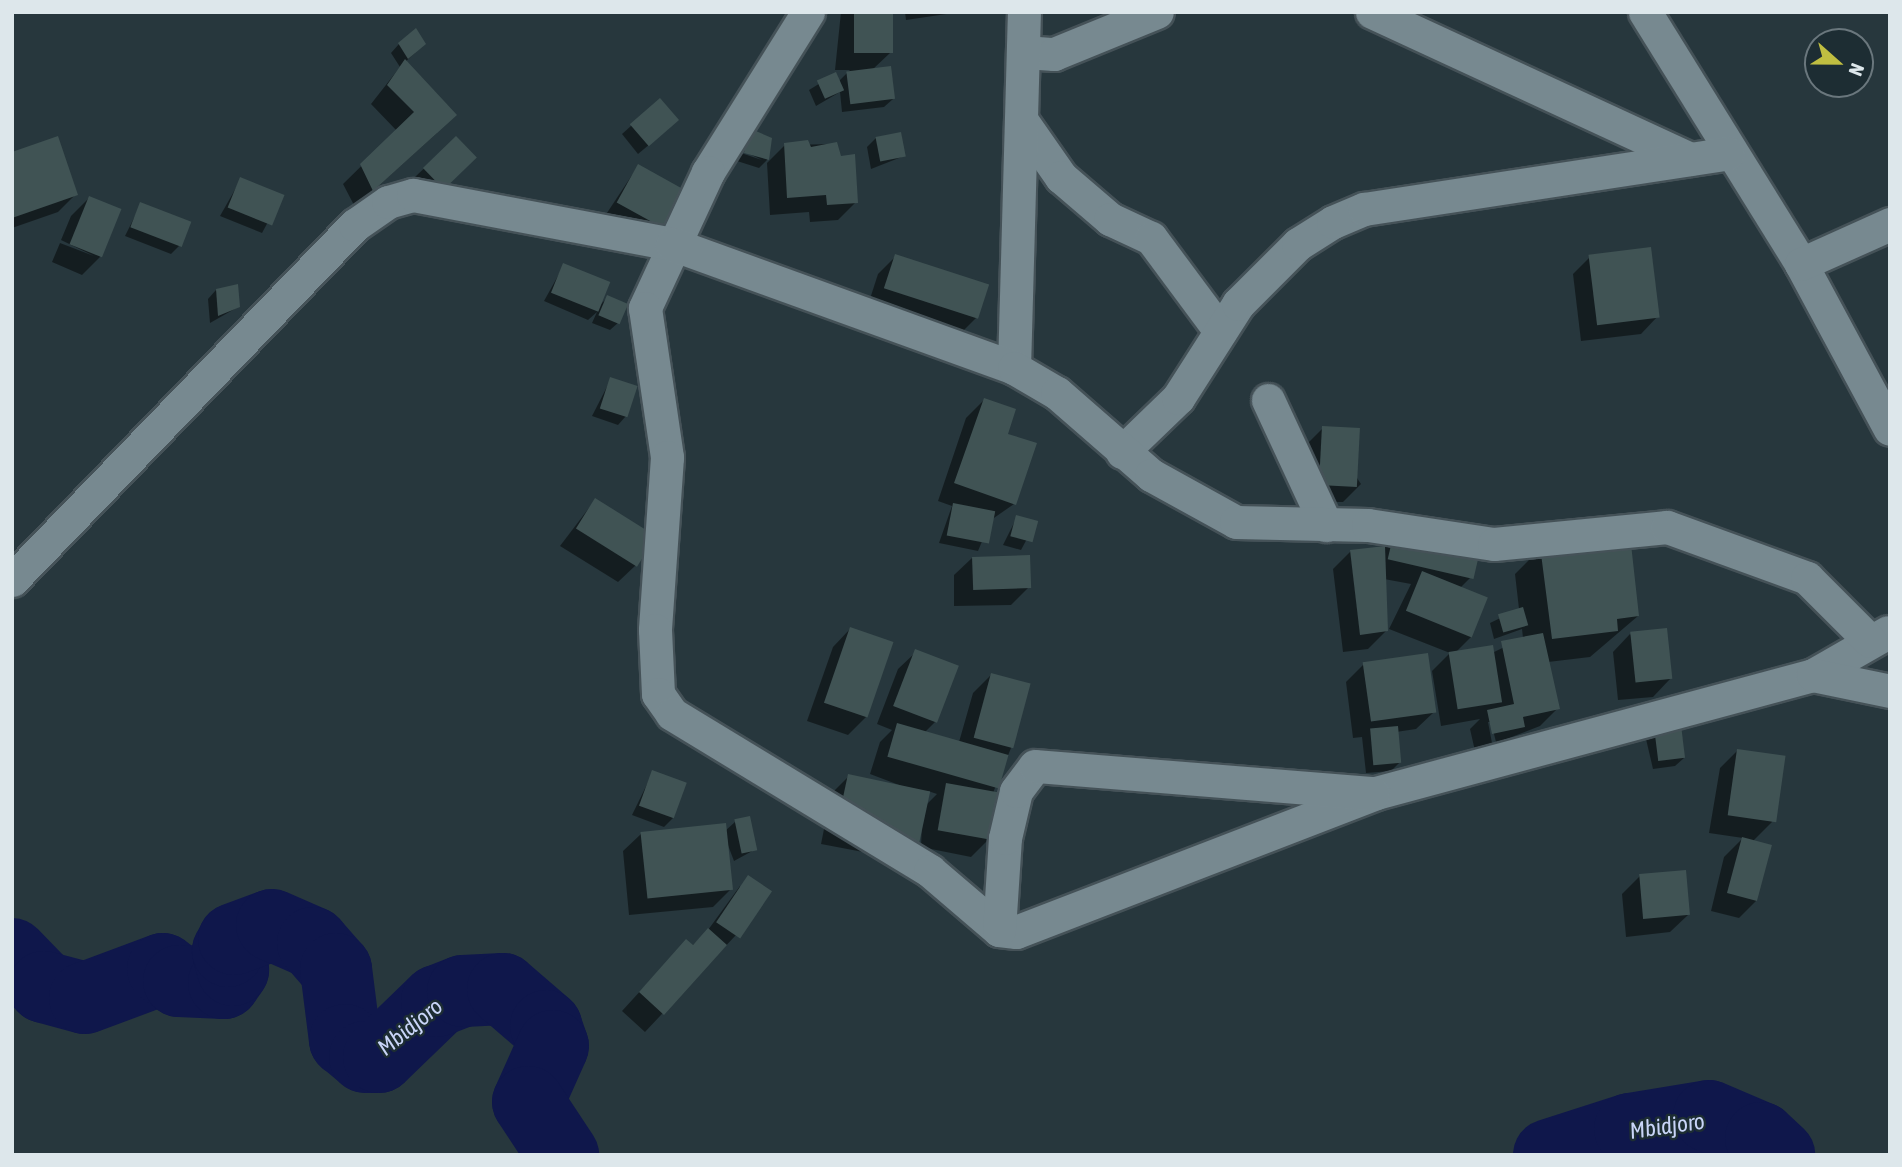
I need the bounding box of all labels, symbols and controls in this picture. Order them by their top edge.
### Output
north arrow [1804,28,1874,98]
text: N [1844,61,1869,79]
water label: Mbidjoro [372,993,448,1061]
water label: Mbidjoro [1628,1107,1706,1145]

